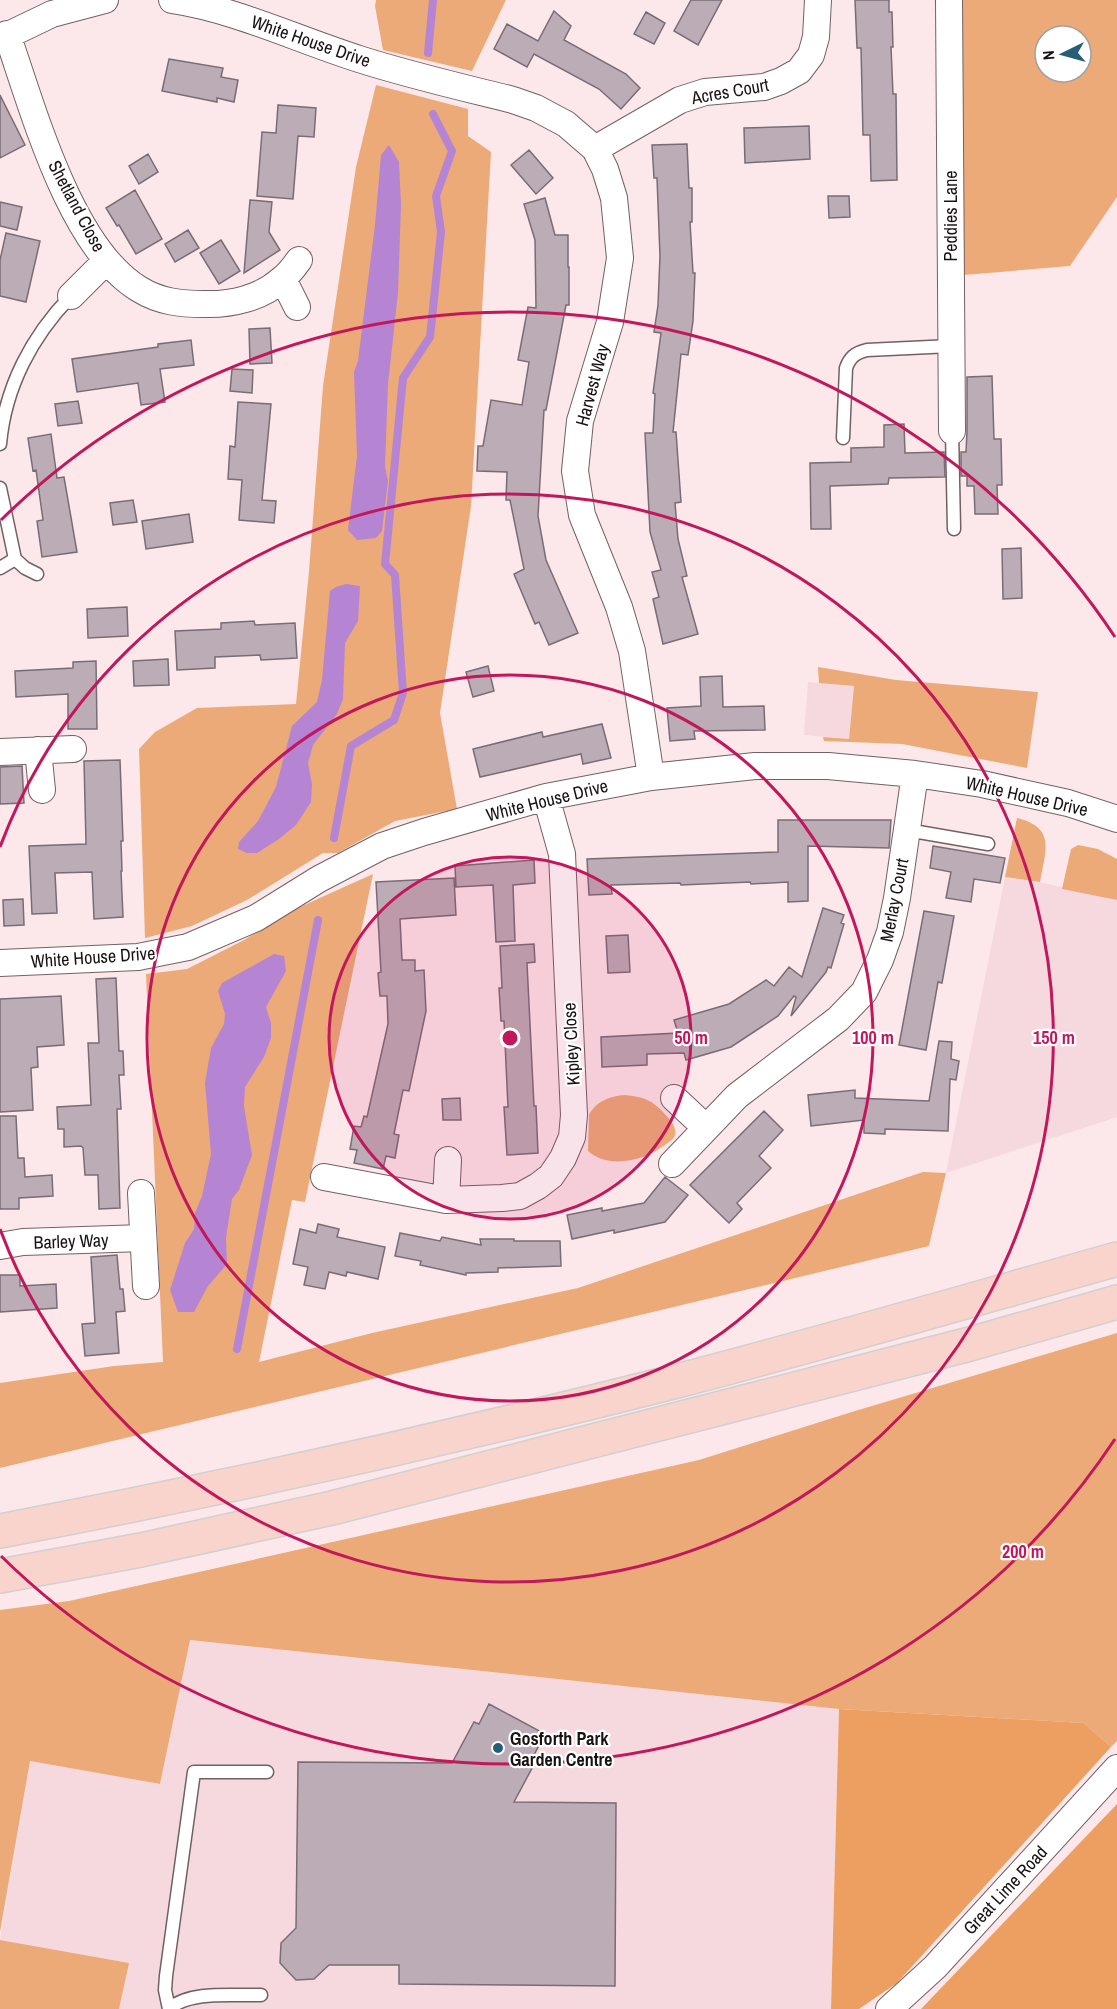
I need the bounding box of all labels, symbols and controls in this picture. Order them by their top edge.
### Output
street label: White House Drive [248,9,374,73]
north arrow [1033,24,1093,84]
text: N [1037,50,1059,61]
street label: Acres Court [688,72,771,110]
street label: Shetland Close [42,156,112,256]
street label: Peddies Lane [938,170,963,262]
street label: Harvest Way [569,341,615,429]
street label: White House Drive [963,770,1091,822]
street label: White House Drive [483,773,611,827]
street label: Merlay Court [874,856,914,944]
street label: White House Drive [30,940,156,974]
street label: Kipley Close [556,1002,586,1086]
text: 50 m [674,1025,708,1050]
text: 100 m [852,1025,894,1050]
text: 150 m [1033,1025,1075,1050]
centre of rings [500,1028,520,1048]
street label: Barley Way [33,1227,109,1255]
text: 200 m [1002,1539,1044,1564]
place label: Gosforth Park Garden Centre [510,1726,613,1772]
marker: Gosforth Park Garden Centre [491,1741,505,1755]
street label: Great Lime Road [957,1840,1053,1940]

